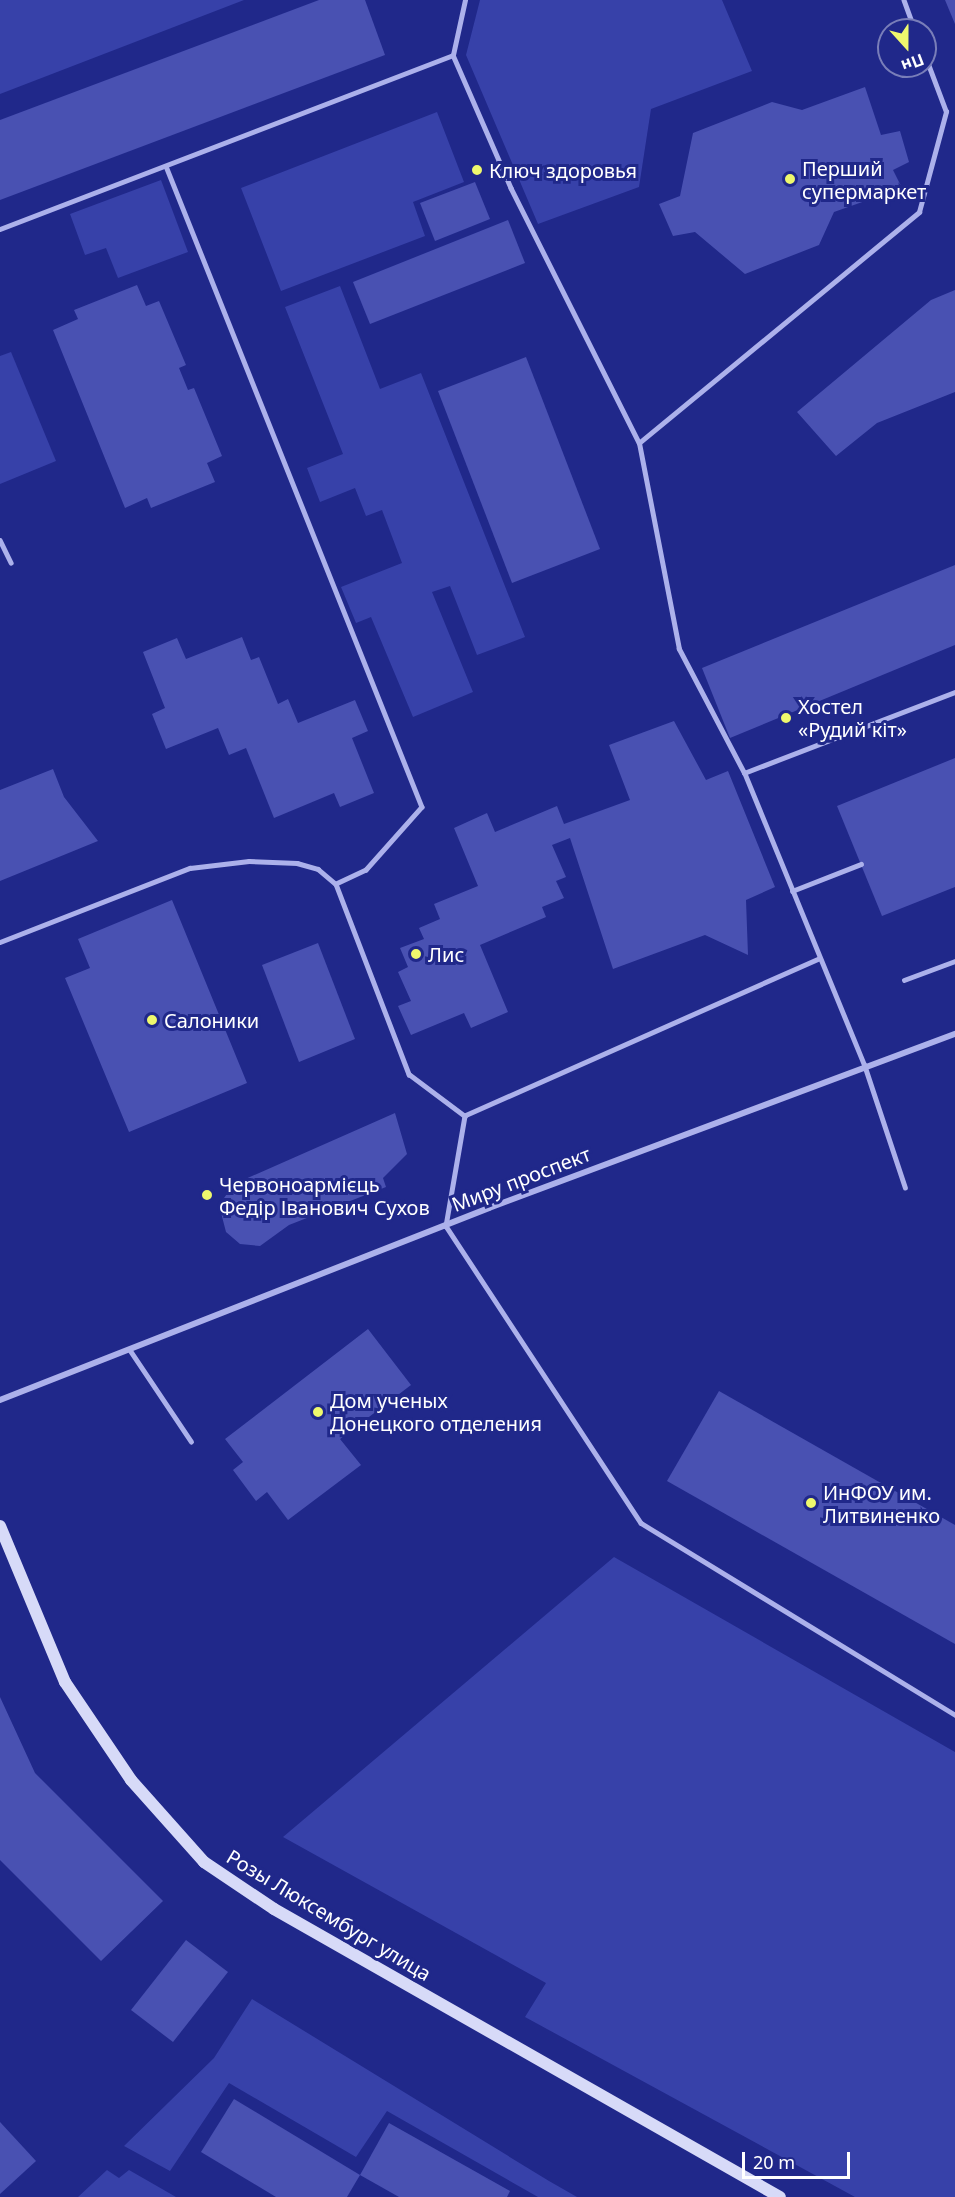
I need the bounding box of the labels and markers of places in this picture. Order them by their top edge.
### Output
place label: Перший супермаркет [802,156,926,203]
place label: Ключ здоровья [489,158,637,182]
marker: Ключ здоровья [470,163,484,177]
marker: Перший супермаркет [783,172,797,186]
place label: Хостел «Рудий кіт» [798,694,907,741]
marker: Хостел «Рудий кіт» [779,711,793,725]
place label: Лис [428,942,464,966]
marker: Лис [409,947,423,961]
place label: Салоники [164,1008,259,1032]
marker: Салоники [145,1013,159,1027]
place label: Червоноармієць Федір Іванович Сухов [219,1172,430,1219]
marker: Червоноармієць Федір Іванович Сухов [200,1188,214,1202]
place label: Дом ученых Донецкого отделения [330,1388,542,1435]
marker: Дом ученых Донецкого отделения [311,1405,325,1419]
place label: ИнФОУ им. Литвиненко [823,1480,940,1527]
marker: ИнФОУ им. Литвиненко [804,1496,818,1510]

